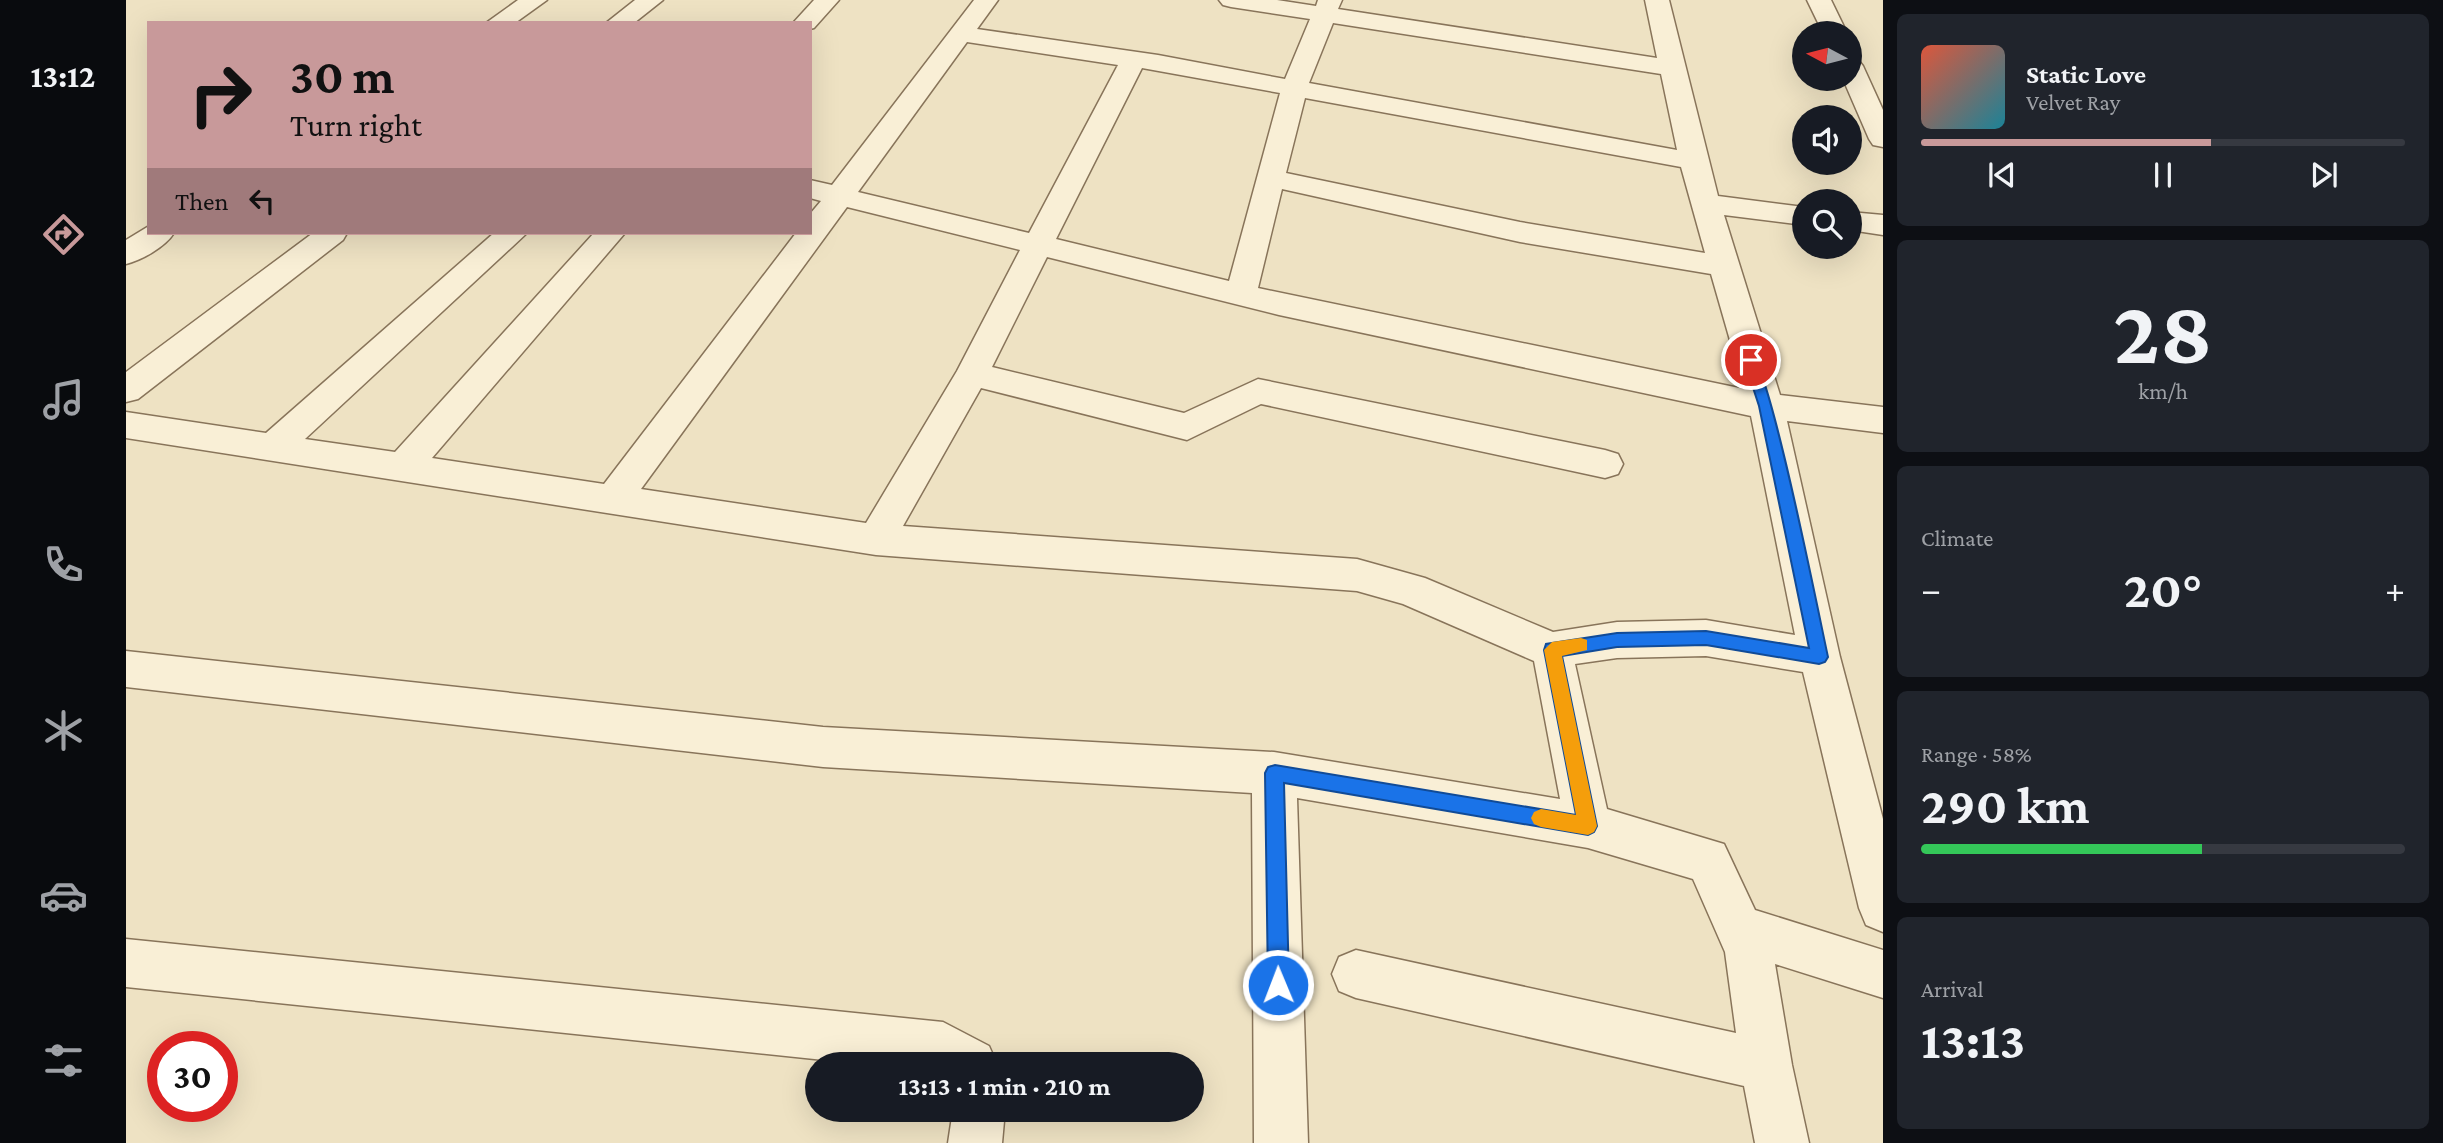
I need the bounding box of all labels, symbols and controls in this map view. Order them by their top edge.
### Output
north arrow [1792,21,1862,91]
map controls [1792,21,1862,259]
icon: right [175,49,266,140]
text: 30 m [290,49,395,104]
text: 13:12 [31,58,95,94]
text: Static Love [2026,60,2146,89]
text: Velvet Ray [2026,89,2120,115]
button: sound [1792,105,1862,175]
text: Turn right [290,107,422,143]
icon: previous [1983,156,2021,194]
icon: pause [2144,156,2182,194]
icon: next [2305,156,2343,194]
icon: left [243,182,281,220]
text: Then [175,187,229,216]
button: search [1792,189,1862,259]
icon: directions [39,210,88,259]
text: 28 [2113,281,2213,383]
pin [1721,330,1781,390]
icon: arrive [1732,341,1770,379]
icon: music [39,375,88,424]
text: km/h [2138,378,2188,404]
text: Climate [1921,525,1993,551]
icon: phone [39,540,88,589]
text: 20° [2124,560,2202,618]
text: − [1921,568,1941,610]
text: + [2385,568,2405,610]
icon: climate [39,706,88,755]
text: Range · 58% [1921,741,2032,767]
text: 290 km [1921,776,2090,834]
icon: car [39,871,88,920]
position arrow [1241,948,1315,1022]
text: Arrival [1921,976,1984,1002]
text: 13:13 [1921,1011,2025,1069]
speed limit sign: 30 [147,1031,238,1122]
icon: filters [39,1036,88,1085]
text: 13:13 · 1 min · 210 m [898,1072,1111,1101]

